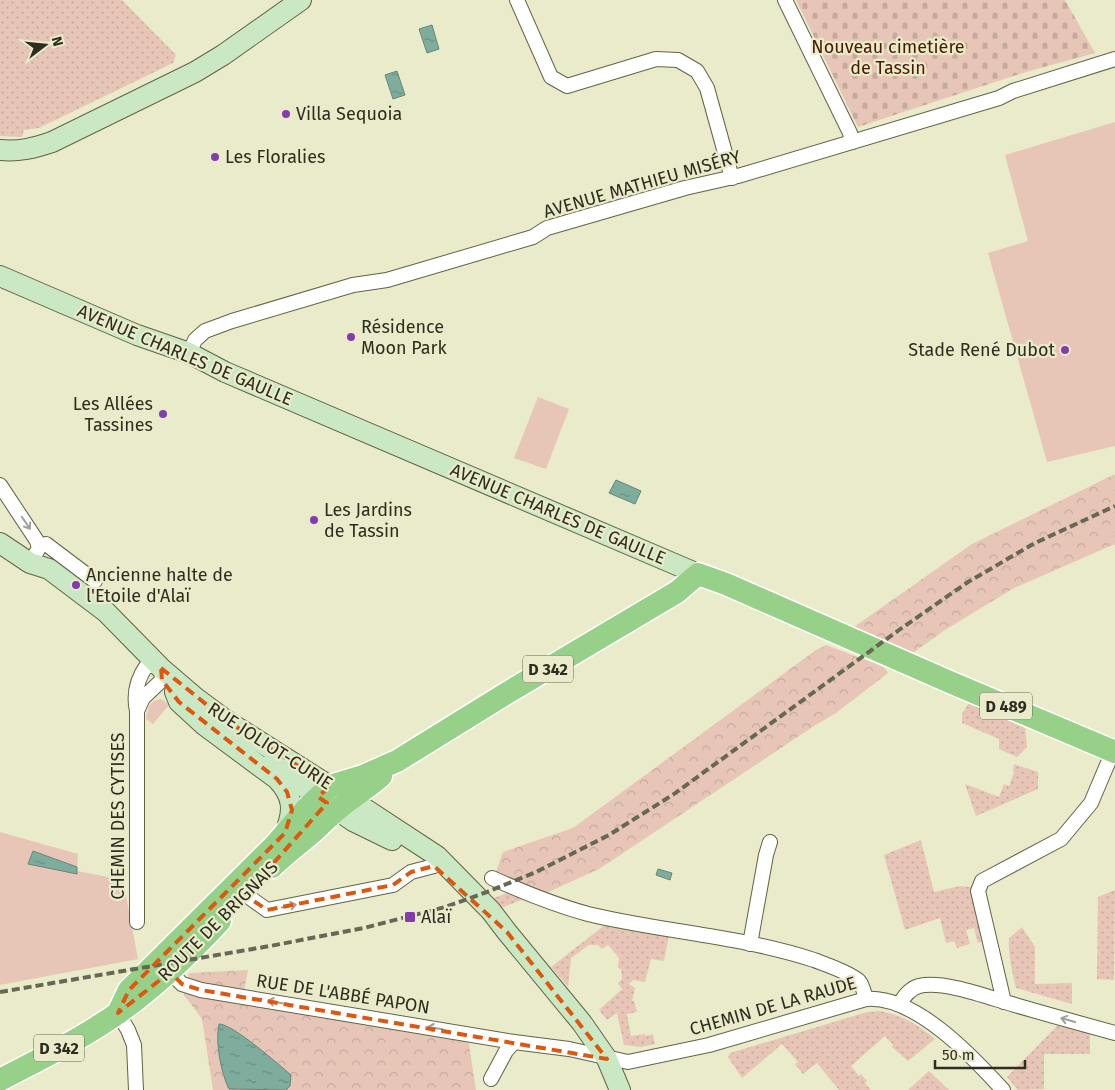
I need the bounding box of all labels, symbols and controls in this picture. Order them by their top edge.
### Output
north arrow [20,20,70,70]
text: N [48,35,66,48]
park label: Nouveau cimetière de Tassin [811,36,965,79]
place label: Villa Sequoia [296,103,402,125]
marker: Villa Sequoia [280,108,292,120]
street label: AVENUE MATHIEU MISÉRY [541,144,743,223]
place label: Les Floralies [225,146,325,168]
marker: Les Floralies [209,151,221,163]
street label: AVENUE CHARLES DE GAULLE [74,300,296,410]
place label: Résidence Moon Park [361,316,448,359]
marker: Résidence Moon Park [345,331,357,343]
place label: Stade René Dubot [908,339,1055,361]
marker: Stade René Dubot [1059,344,1071,356]
place label: Les Allées Tassines [73,393,153,436]
marker: Les Allées Tassines [157,408,169,420]
street label: AVENUE CHARLES DE GAULLE [447,459,669,569]
place label: Les Jardins de Tassin [324,499,412,542]
marker: Les Jardins de Tassin [308,514,320,526]
one-way arrow [20,516,31,530]
place label: Ancienne halte de l'Etoile d'Alaï [86,564,233,607]
marker: Ancienne halte de l'Etoile d'Alaï [70,579,82,591]
road number: D 342 [523,656,573,682]
road number: D 489 [980,692,1032,719]
street label: RUE JOLIOT-CURIE [203,697,337,795]
street label: CHEMIN DES CYTISES [107,732,129,900]
street label: ROUTE DE BRIGNAIS [153,856,283,986]
one-way arrow [281,901,297,910]
place label: Alaï [421,906,452,928]
marker: Alaï [403,910,417,924]
street label: RUE DE L'ABBÉ PAPON [255,968,431,1019]
street label: CHEMIN DE LA RAUDE [687,972,859,1040]
one-way arrow [267,996,283,1006]
one-way arrow [1060,1014,1076,1024]
one-way arrow [428,1023,444,1033]
road number: D 342 [34,1034,84,1062]
scale bar [935,1038,1025,1070]
text: 50 m [942,1046,975,1064]

